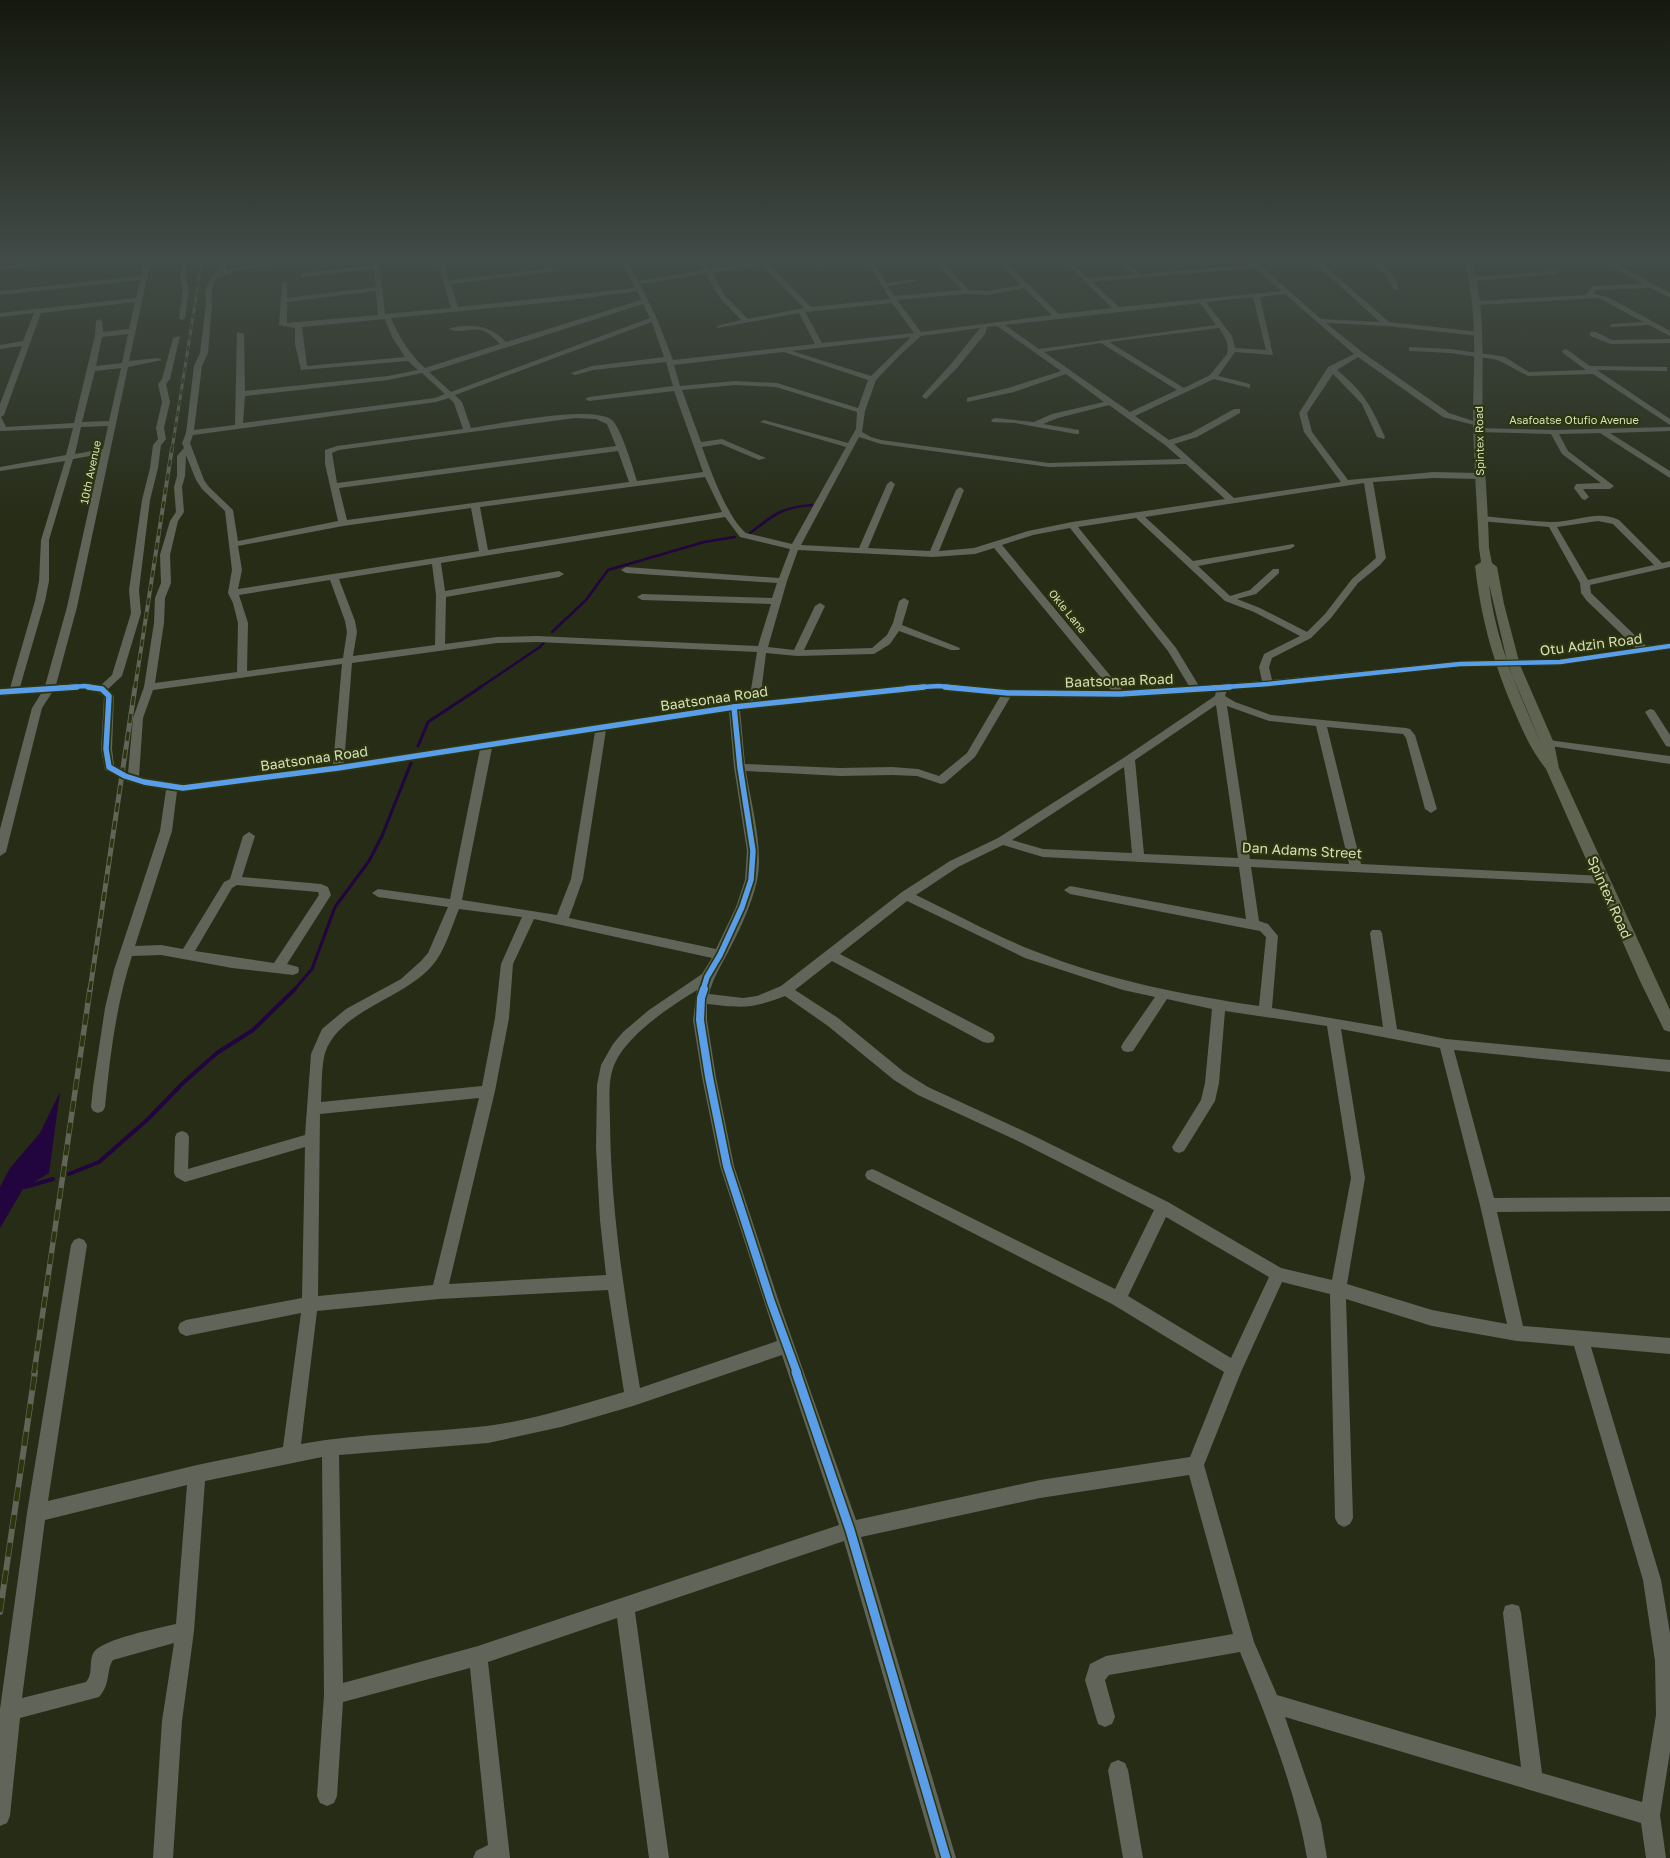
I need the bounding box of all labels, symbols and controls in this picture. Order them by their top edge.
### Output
street label: Spintex Road [1472,406,1486,476]
street label: Asafoatse Otufio Avenue [1509,413,1639,426]
street label: 10th Avenue [77,439,103,505]
street label: Okle Lane [1046,586,1090,636]
street label: Otu Adzin Road [1539,629,1643,659]
street label: Baatsonaa Road [1064,670,1174,690]
street label: Baatsonaa Road [659,682,769,714]
street label: Baatsonaa Road [259,742,369,774]
street label: Dan Adams Street [1241,838,1363,862]
street label: Spintex Road [1584,853,1636,941]

